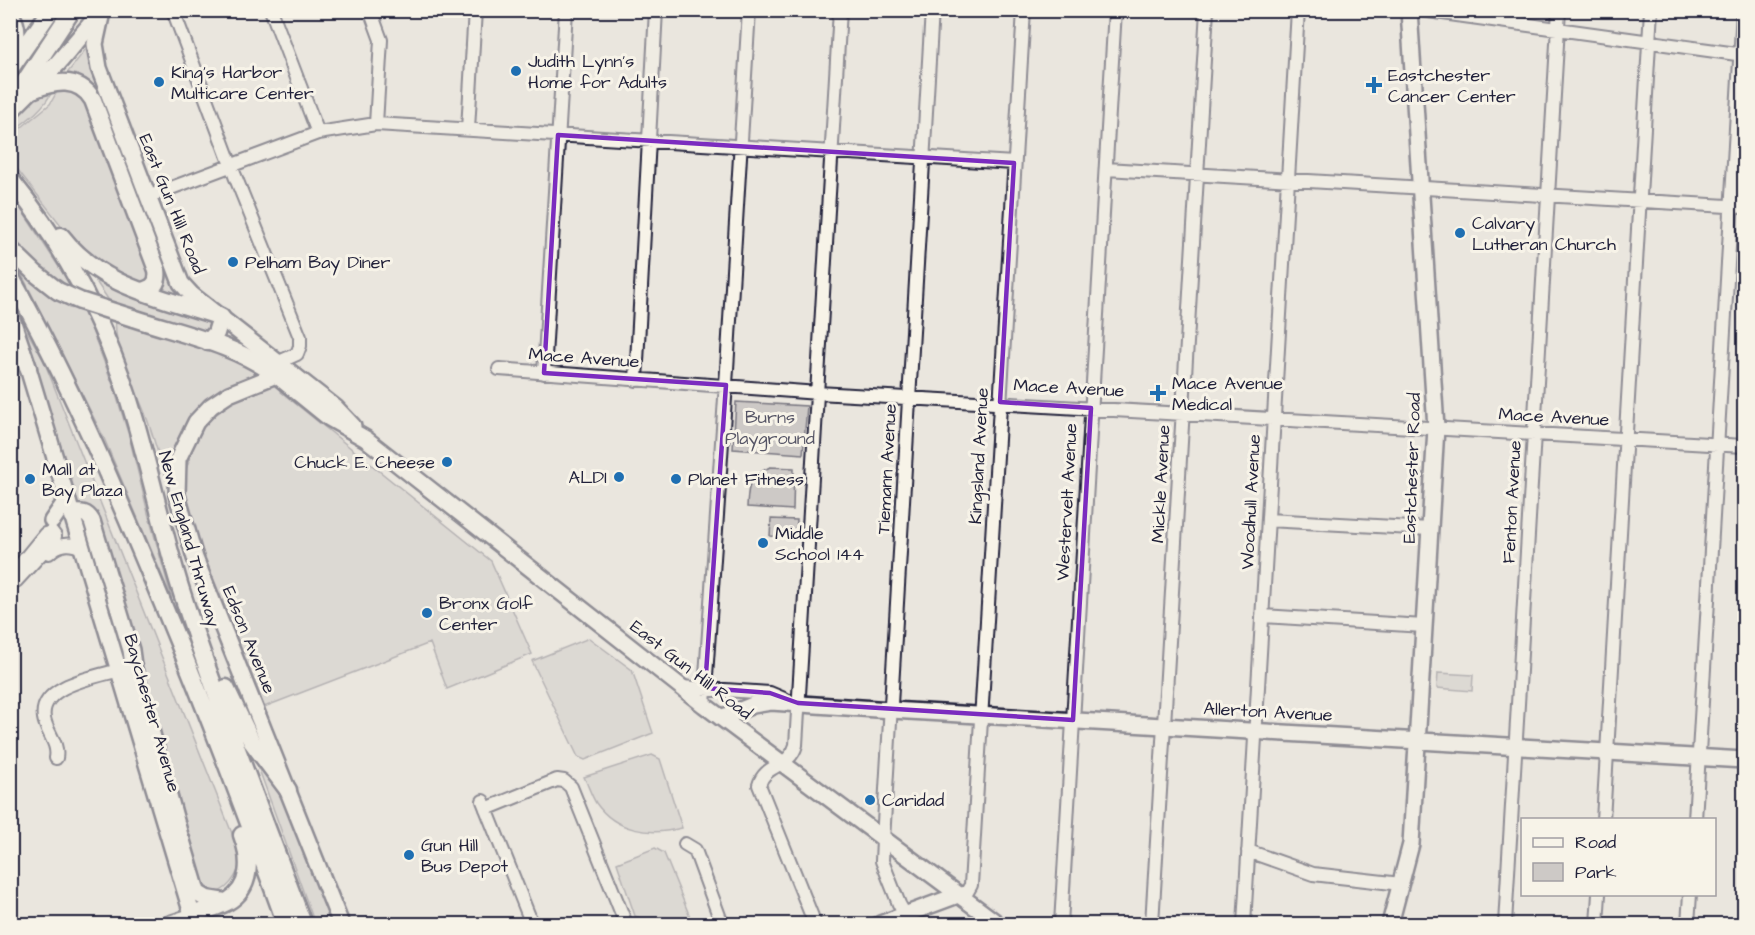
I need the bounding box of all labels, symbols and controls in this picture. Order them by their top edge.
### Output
place label: Judith Lynn's Home for Adults [528,49,667,95]
place label: King’s Harbor Multicare Center [171,60,314,106]
place label: Eastchester Cancer Center [1388,63,1516,109]
marker: Judith Lynn's Home for Adults [509,64,523,78]
marker: King’s Harbor Multicare Center [152,75,166,89]
marker: Eastchester Cancer Center [1365,76,1383,94]
street label: East Gun Hill Road [133,130,211,278]
place label: Calvary Lutheran Church [1472,211,1616,257]
marker: Calvary Lutheran Church [1453,226,1467,240]
place label: Pelham Bay Diner [245,250,391,276]
marker: Pelham Bay Diner [226,255,240,269]
street label: Mace Avenue [528,342,640,374]
place label: Mace Avenue Medical [1172,371,1283,417]
street label: Mace Avenue [1013,373,1125,403]
marker: Mace Avenue Medical [1149,384,1167,402]
street label: Kingsland Avenue [963,387,996,525]
street label: Eastchester Road [1397,392,1427,544]
street label: Mace Avenue [1498,402,1610,432]
street label: Tiemann Avenue [871,403,903,535]
park label: Burns Playground [725,405,815,452]
street label: Westervelt Avenue [1050,422,1084,581]
street label: Mickle Avenue [1145,424,1177,544]
street label: Woodhull Avenue [1235,433,1267,570]
street label: Fenton Avenue [1496,440,1528,564]
street label: New England Thruway [151,448,226,630]
place label: Chuck E. Cheese [294,450,435,475]
marker: Chuck E. Cheese [440,455,454,469]
place label: Mall at Bay Plaza [42,457,123,504]
place label: ALDI [569,465,607,490]
place label: Planet Fitness [688,467,804,492]
marker: ALDI [612,470,626,484]
marker: Mall at Bay Plaza [23,472,37,486]
marker: Planet Fitness [669,472,683,486]
place label: Middle School 144 [775,521,864,567]
marker: Middle School 144 [756,536,770,550]
street label: Edson Avenue [216,583,282,698]
place label: Bronx Golf Center [439,591,533,637]
marker: Bronx Golf Center [420,606,434,620]
street label: East Gun Hill Road [625,614,757,726]
street label: Baychester Avenue [116,631,187,796]
street label: Allerton Avenue [1203,696,1333,728]
place label: Caridad [882,788,944,813]
marker: Caridad [863,793,877,807]
legend [1521,818,1716,896]
text: Road [1575,830,1616,855]
place label: Gun Hill Bus Depot [421,833,509,879]
marker: Gun Hill Bus Depot [402,848,416,862]
text: Park [1575,860,1617,885]

